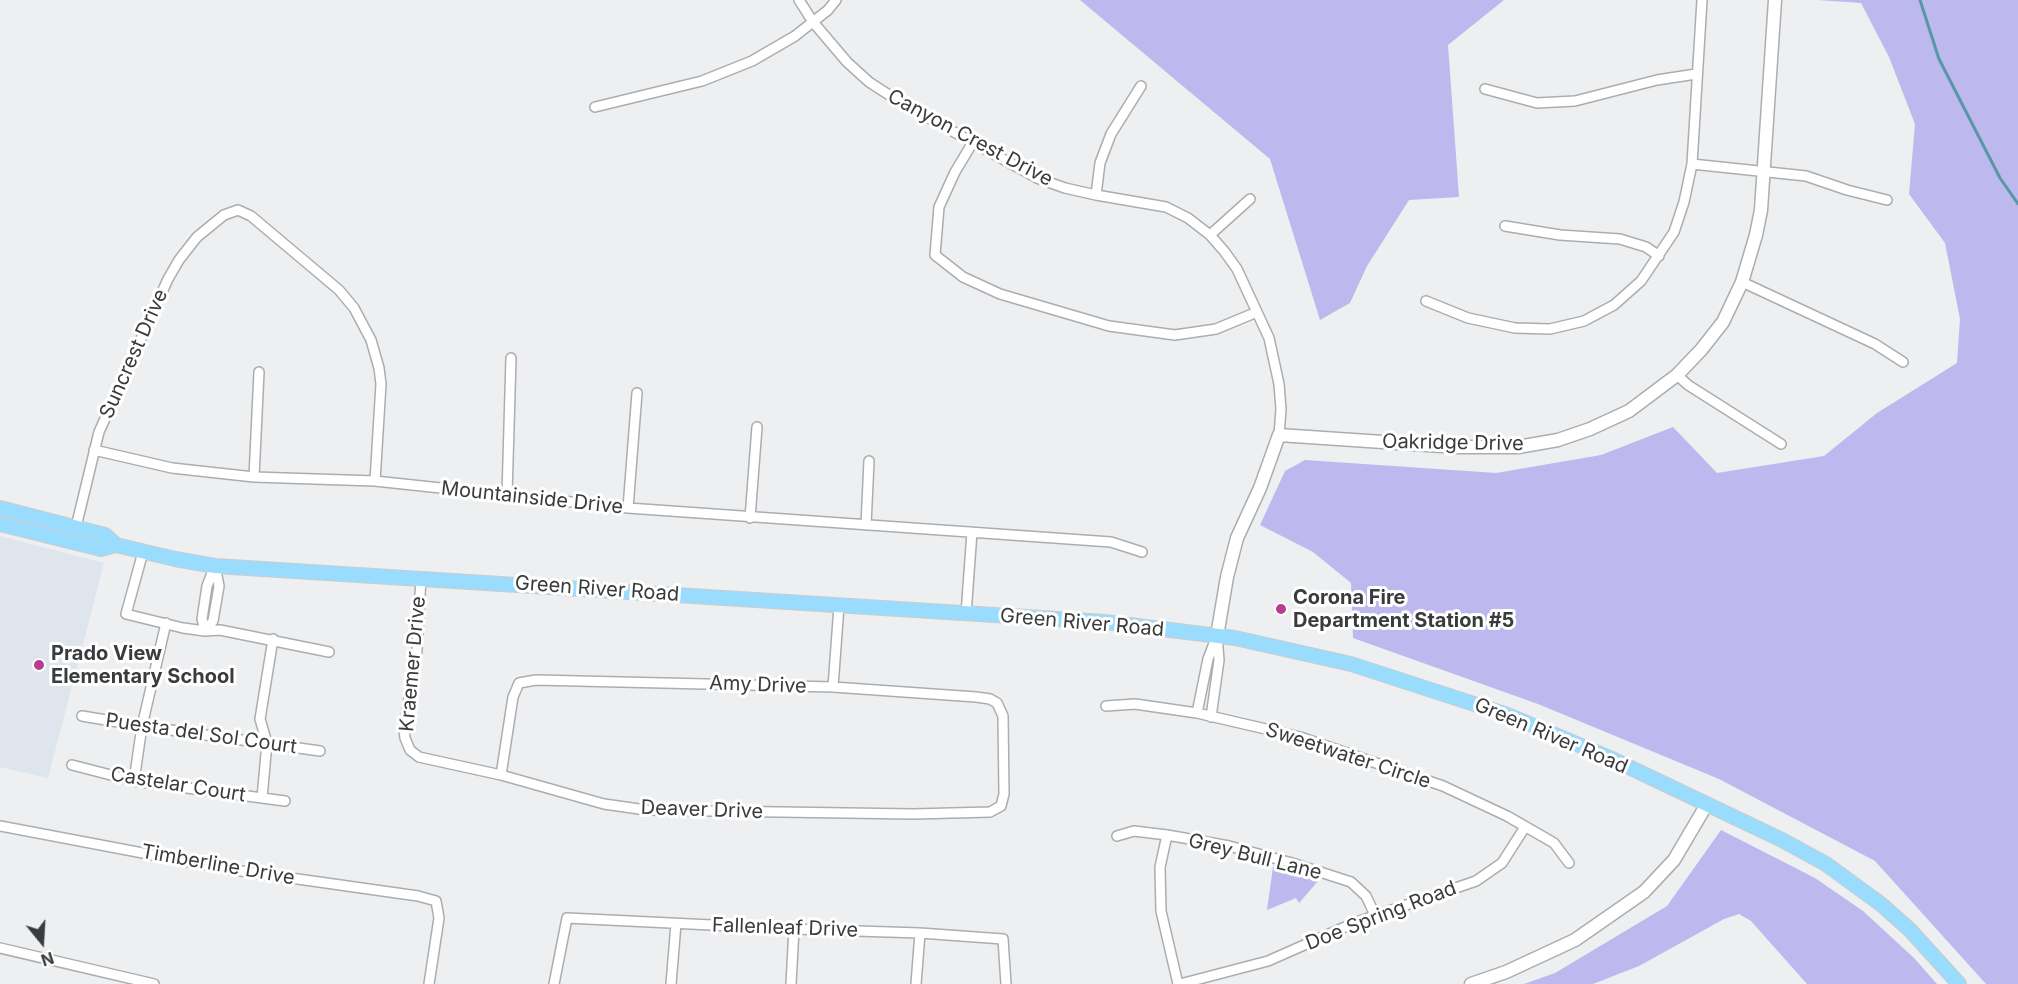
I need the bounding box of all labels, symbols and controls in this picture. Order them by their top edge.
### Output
street label: Canyon Crest Drive [883,84,1057,192]
street label: Suncrest Drive [95,286,173,422]
street label: Oakridge Drive [1382,430,1524,456]
street label: Mountainside Drive [440,477,624,519]
street label: Green River Road [514,571,680,607]
place label: Corona Fire Department Station #5 [1293,586,1514,633]
street label: Kraemer Drive [395,595,431,733]
marker: Corona Fire Department Station #5 [1274,602,1288,616]
street label: Green River Road [999,604,1165,642]
place label: Prado View Elementary School [51,642,235,689]
marker: Prado View Elementary School [32,658,46,672]
street label: Amy Drive [709,671,807,699]
street label: Green River Road [1471,693,1631,779]
street label: Puesta del Sol Court [104,709,298,759]
street label: Sweetwater Circle [1262,718,1434,794]
street label: Castelar Court [109,762,247,808]
street label: Deaver Drive [640,796,764,824]
street label: Grey Bull Lane [1186,829,1324,885]
street label: Timberline Drive [139,840,297,890]
street label: Doe Spring Road [1302,876,1460,956]
north arrow [12,912,72,972]
street label: Fallenleaf Drive [711,913,859,943]
text: N [39,948,56,971]

